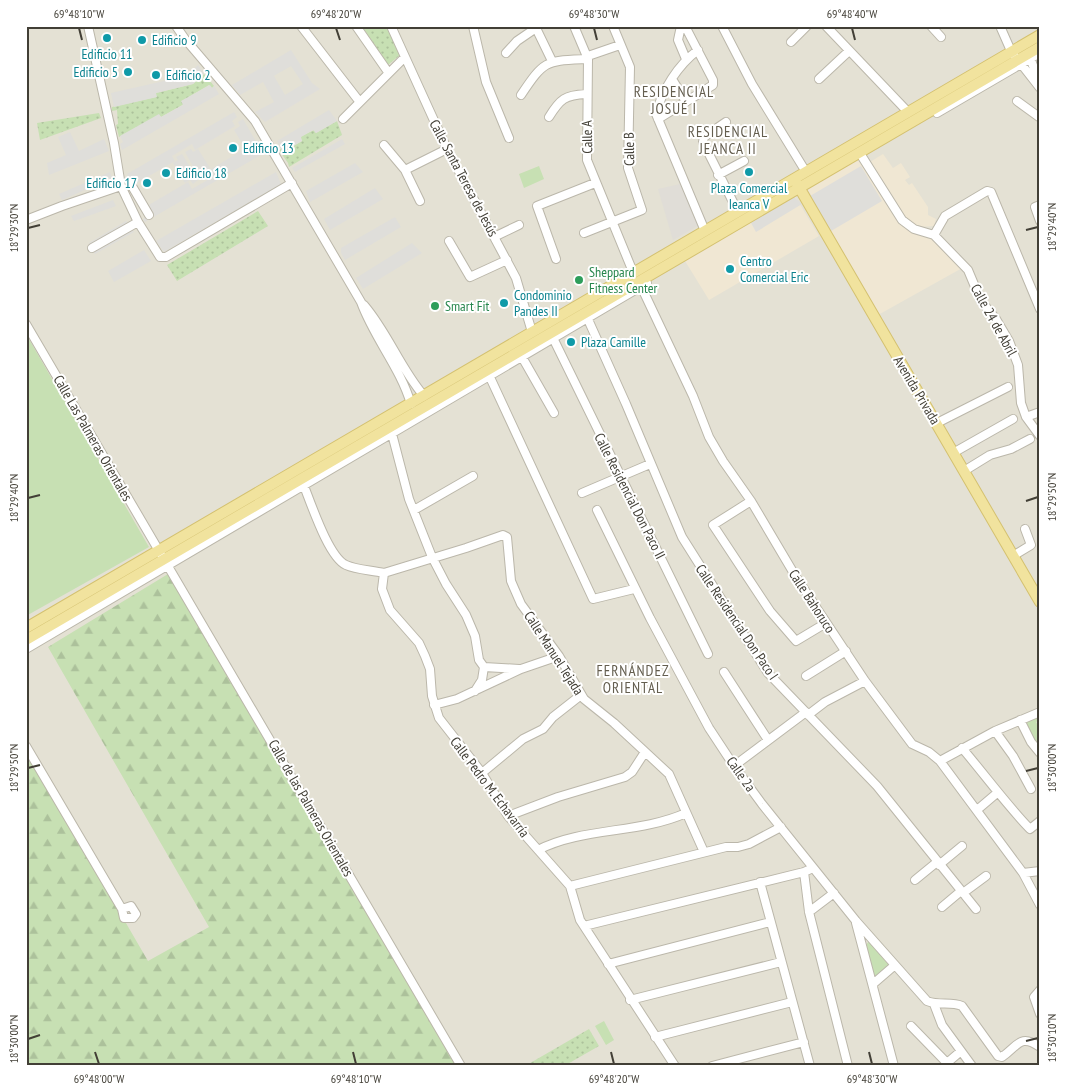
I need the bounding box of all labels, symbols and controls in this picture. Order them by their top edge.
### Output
text: 69°48'10"W [54,6,104,21]
text: 69°48'20"W [311,6,361,21]
text: 69°48'30"W [569,6,619,21]
text: 69°48'40"W [827,6,877,21]
place label: Edificio 9 [152,31,197,49]
marker: Edificio 11 [101,32,113,44]
marker: Edificio 9 [136,34,148,46]
place label: Edificio 11 [82,45,132,63]
place label: Edificio 5 [73,63,118,81]
marker: Edificio 5 [122,66,134,78]
place label: Edificio 2 [166,66,211,84]
marker: Edificio 2 [150,69,162,81]
district label: RESIDENCIAL JOSUÉ I [634,82,714,118]
street label: Calle Santa Teresa de Jesús [426,116,503,240]
street label: Calle A [578,120,596,154]
district label: RESIDENCIAL JEANCA II [688,122,768,158]
street label: Calle B [620,132,638,166]
place label: Edificio 13 [243,139,294,157]
marker: Edificio 13 [227,142,239,154]
place label: Edificio 18 [176,164,227,182]
marker: Plaza Comercial Ieanca V [743,166,755,178]
marker: Edificio 18 [160,167,172,179]
place label: Edificio 17 [86,174,137,192]
marker: Edificio 17 [141,177,153,189]
place label: Plaza Comercial Ieanca V [711,179,788,213]
text: 18°29'40"N [1044,203,1059,251]
text: 18°29'30"N [6,204,21,252]
place label: Centro Comercial Eric [740,252,809,286]
place label: Sheppard Fitness Center [589,263,657,297]
marker: Centro Comercial Eric [724,263,736,275]
marker: Sheppard Fitness Center [573,274,585,286]
street label: Calle 24 de Abril [967,281,1022,360]
place label: Condominio Pandes II [514,286,572,320]
place label: Smart Fit [445,297,490,315]
marker: Condominio Pandes II [498,297,510,309]
marker: Smart Fit [429,300,441,312]
place label: Plaza Camille [581,333,646,351]
marker: Plaza Camille [565,336,577,348]
street label: Avenida Privada [890,352,944,428]
street label: Calle Las Palmeras Orientales [50,372,137,504]
street label: Calle Residencial Don Paco II [590,430,670,562]
text: 18°29'50"N [1044,473,1059,521]
text: 18°29'40"N [6,474,21,522]
street label: Calle Residencial Don Paco I [692,561,782,683]
street label: Calle Bahoruco [785,566,839,636]
street label: Calle Manuel Tejada [520,608,588,698]
district label: FERNÁNDEZ ORIENTAL [597,661,669,697]
street label: Calle Pedro M. Echavarría [446,733,534,841]
street label: Calle de las Palmeras Orientales [264,736,358,880]
text: 18°29'50"N [6,744,21,792]
text: 18°30'00"N [1044,744,1059,792]
street label: Calle 2a [722,753,760,795]
text: 18°30'10"N [1044,1014,1059,1062]
text: 18°30'00"N [6,1015,21,1063]
text: 69°48'00"W [74,1071,124,1086]
text: 69°48'10"W [331,1071,381,1086]
text: 69°48'20"W [589,1071,639,1086]
text: 69°48'30"W [847,1071,897,1086]

